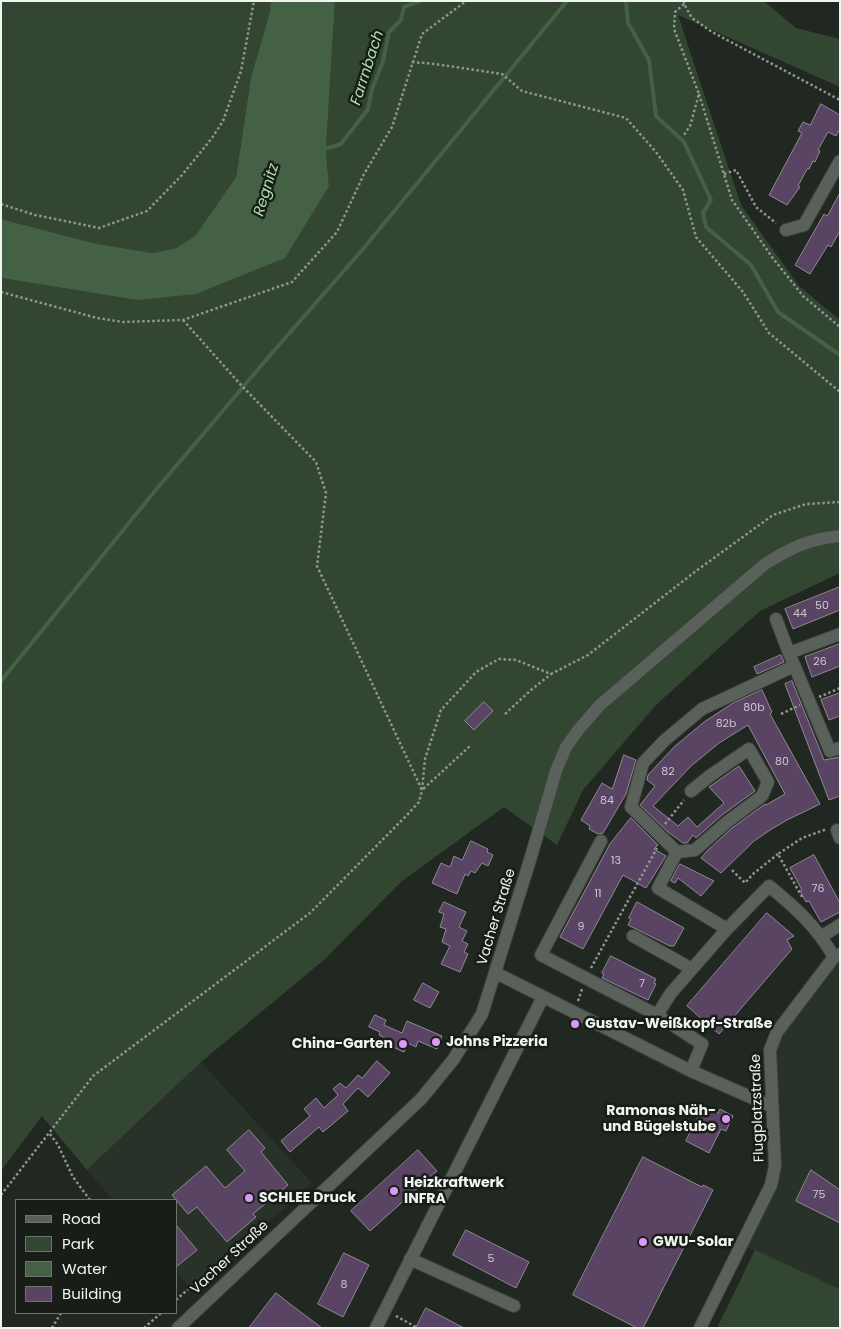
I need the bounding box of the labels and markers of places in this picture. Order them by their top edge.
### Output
place label: Gustav-Weißkopf-Straße [585,1016,772,1032]
marker: Gustav-Weißkopf-Straße [569,1018,581,1030]
place label: Johns Pizzeria [446,1034,548,1050]
place label: China-Garten [292,1036,393,1052]
marker: Johns Pizzeria [430,1036,442,1048]
marker: China-Garten [397,1038,409,1050]
place label: Ramonas Näh- und Bügelstube [603,1103,716,1136]
marker: Ramonas Näh- und Bügelstube [720,1113,732,1125]
place label: Heizkraftwerk INFRA [404,1175,504,1208]
marker: Heizkraftwerk INFRA [388,1185,400,1197]
place label: SCHLEE Druck [259,1190,356,1206]
marker: SCHLEE Druck [243,1192,255,1204]
place label: GWU-Solar [653,1234,734,1250]
marker: GWU-Solar [637,1236,649,1248]

